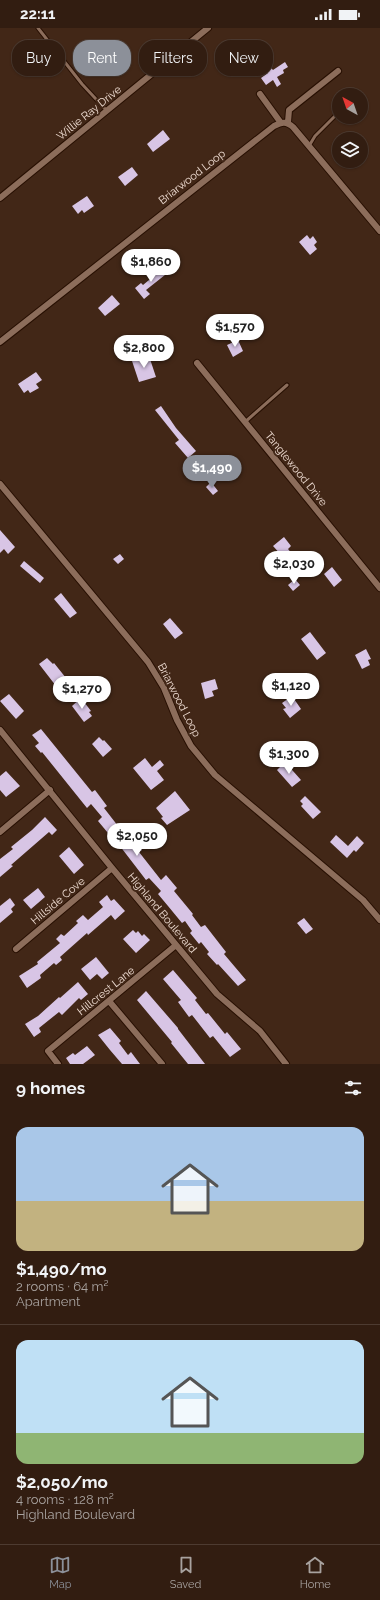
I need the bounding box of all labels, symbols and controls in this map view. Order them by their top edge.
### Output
text: 22:11 [20,5,55,23]
chip: Buy [12,40,65,76]
chip: Rent [73,40,131,76]
chip: Filters [139,40,207,76]
chip: New [215,40,273,76]
street label: Willie Ray Drive [54,83,124,143]
north arrow [332,88,368,124]
map controls [332,88,368,168]
button: layers [332,132,368,168]
street label: Briarwood Loop [156,147,228,207]
pin: $1,860 [118,249,184,283]
text: $1,860 [130,254,172,269]
pin: $1,570 [202,314,268,348]
text: $1,570 [215,319,255,334]
pin: $2,800 [111,335,177,369]
text: $2,800 [123,340,165,355]
street label: Tanglewood Drive [262,429,330,509]
pin: $1,490 [179,455,245,489]
text: $1,490 [192,460,232,475]
pin: $2,030 [261,551,327,585]
text: $2,030 [273,556,315,571]
street label: Briarwood Loop [155,661,203,739]
pin: $1,120 [258,673,324,707]
pin: $1,270 [49,676,115,710]
text: $1,120 [271,678,311,693]
text: $1,270 [62,681,102,696]
pin: $1,300 [256,741,322,775]
text: $1,300 [269,746,309,761]
pin: $2,050 [104,823,170,857]
text: $2,050 [116,828,158,843]
street label: Highland Boulevard [125,870,199,956]
street label: Hillside Cove [28,874,88,927]
street label: Hillcrest Lane [75,964,138,1018]
icon: filters [342,1077,364,1099]
text: 9 homes [16,1078,85,1098]
icon: home [154,1153,226,1225]
text: $1,490/mo [16,1259,107,1279]
text: 2 rooms · 64 m² [16,1279,108,1294]
text: Apartment [16,1294,80,1309]
icon: home [154,1366,226,1438]
text: $2,050/mo [16,1472,108,1492]
text: 4 rooms · 128 m² [16,1492,114,1507]
text: Highland Boulevard [16,1507,135,1522]
tab: Map [49,1554,72,1591]
tab: Saved [170,1554,201,1591]
tab: Home [300,1554,331,1591]

